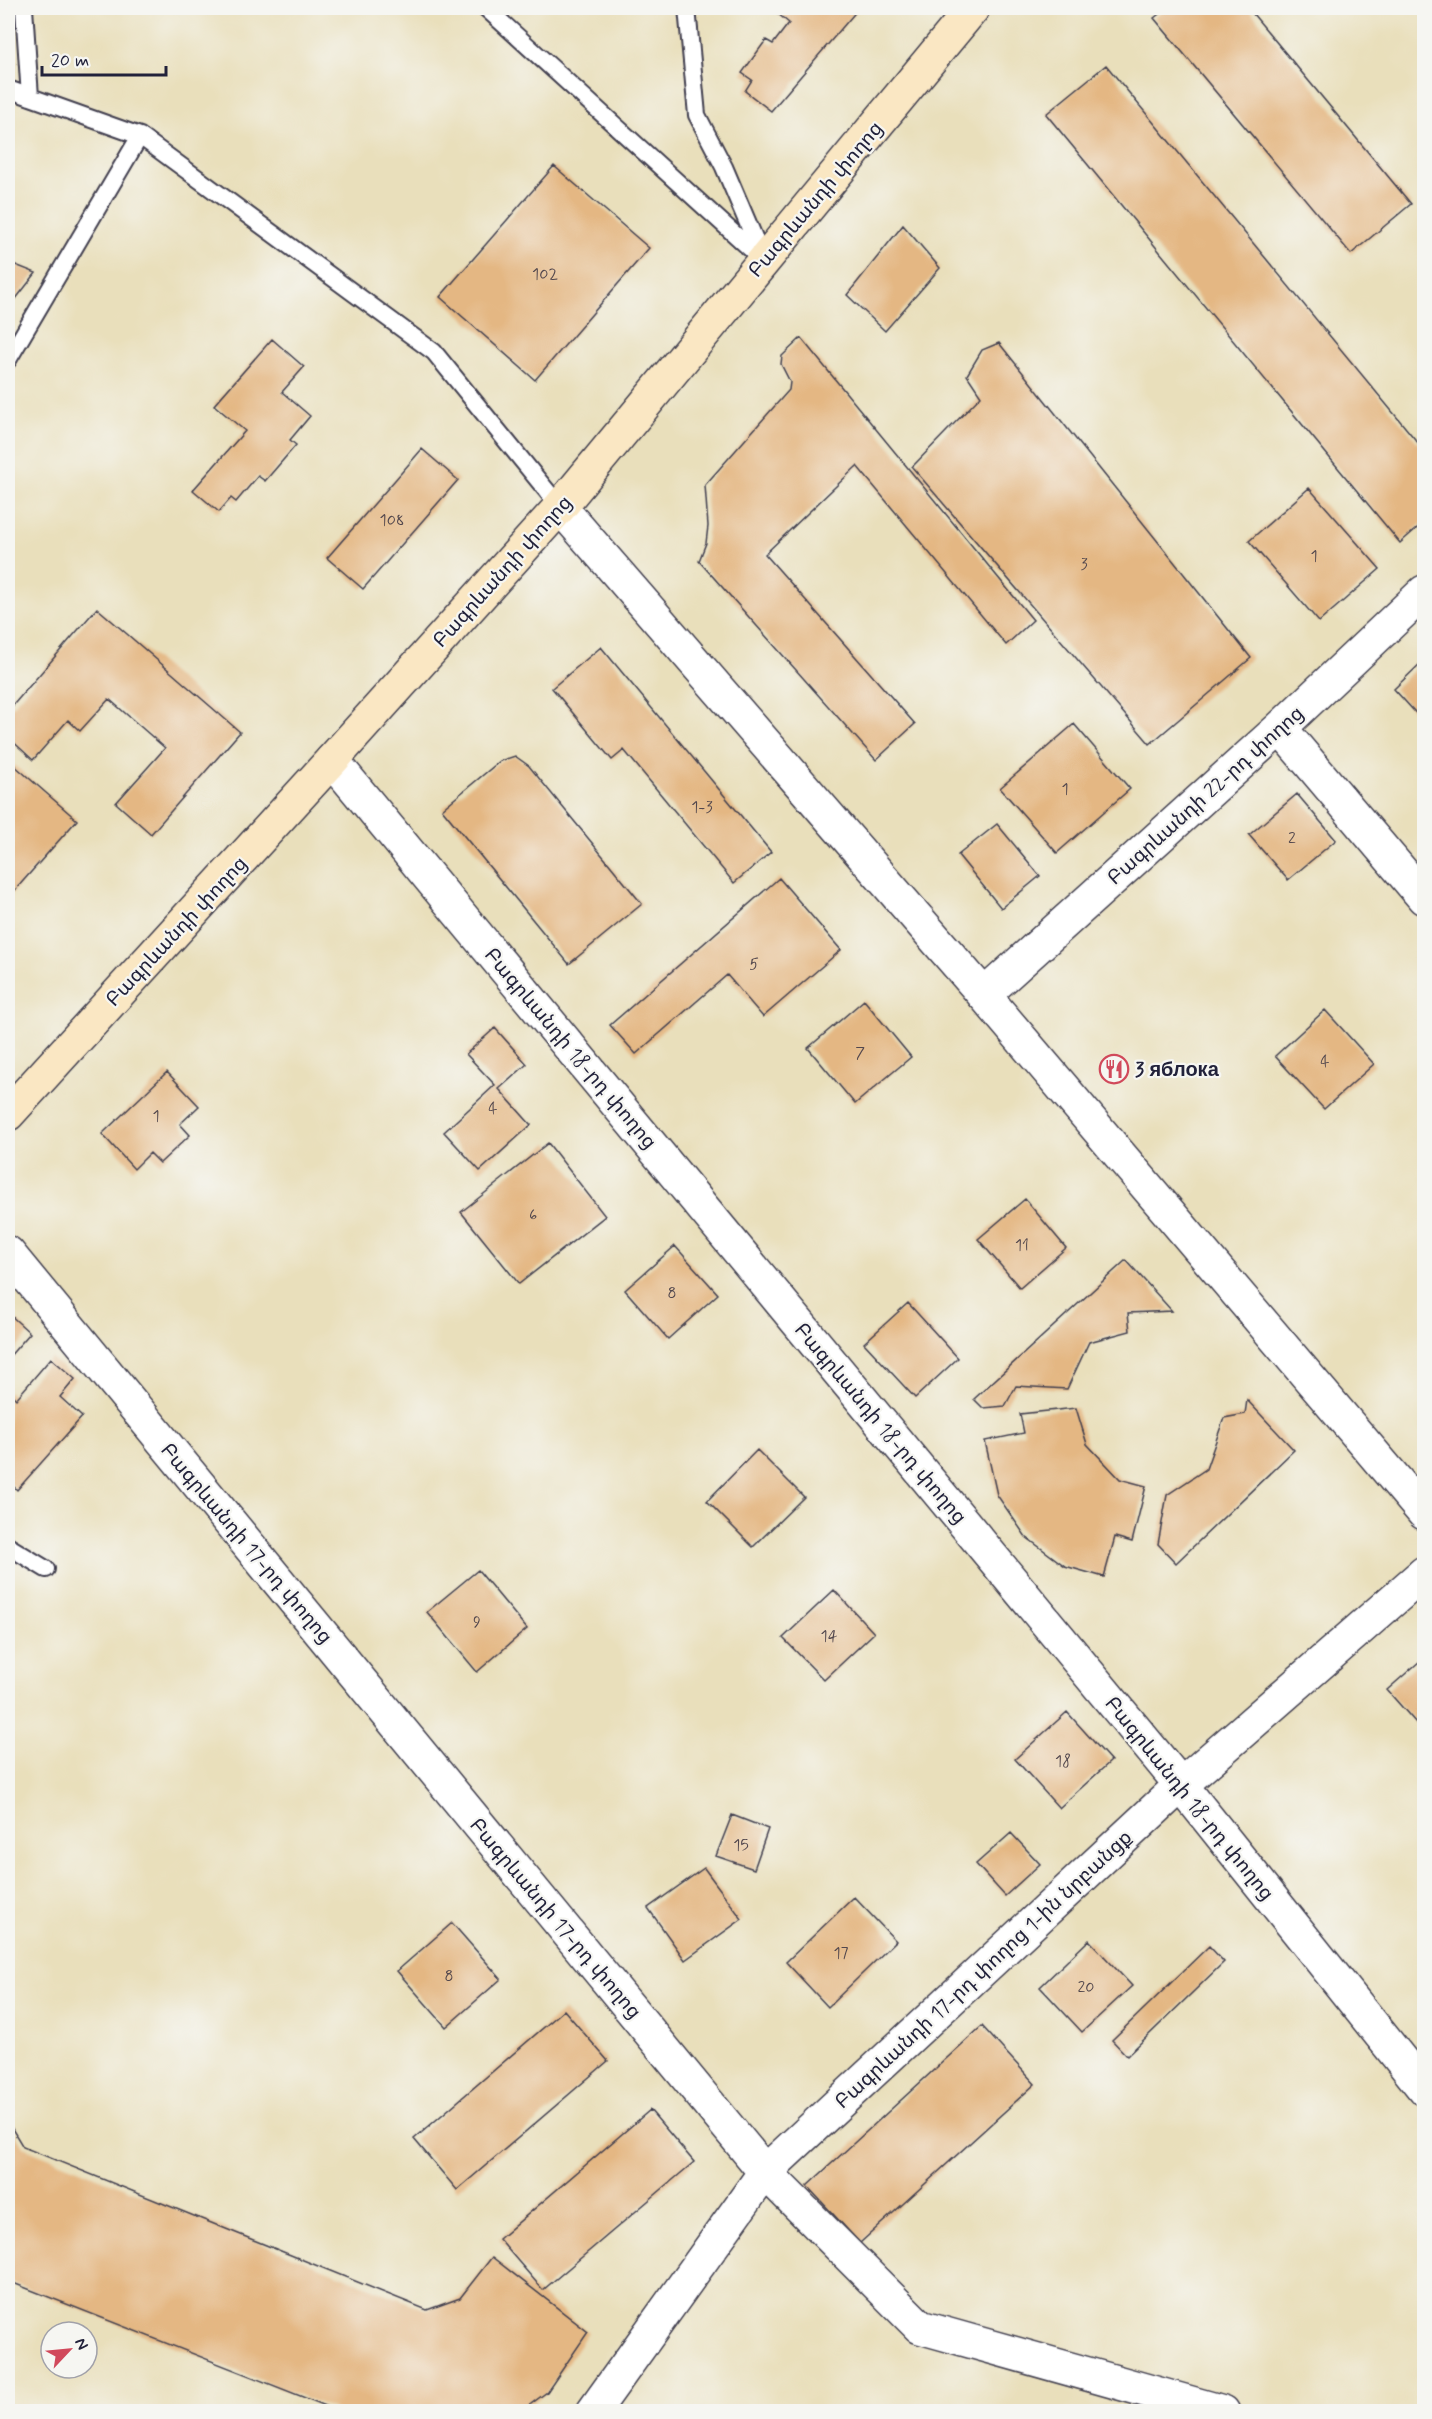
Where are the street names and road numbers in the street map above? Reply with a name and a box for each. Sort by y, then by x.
street label: Բագրևանդի փողոց [743,116,890,284]
street label: Բագրևանդի փողոց [427,490,579,654]
street label: Բագրևանդի 22-րդ փողոց [1102,701,1308,889]
street label: Բագրևանդի փողոց [100,851,254,1013]
street label: Բագրևանդի 18-րդ փողոց [477,943,662,1155]
street label: Բագրևանդի 18-րդ փողոց [787,1318,972,1530]
street label: Բագրևանդի 17-րդ փողոց [154,1438,338,1650]
street label: Բագրևանդի 18-րդ փողոց [1098,1691,1280,1907]
street label: Բագրևանդի 17-րդ փողոց [463,1813,647,2025]
street label: Բագրևանդի 17-րդ փողոց 1-ին նրբանցք [830,1825,1138,2115]

